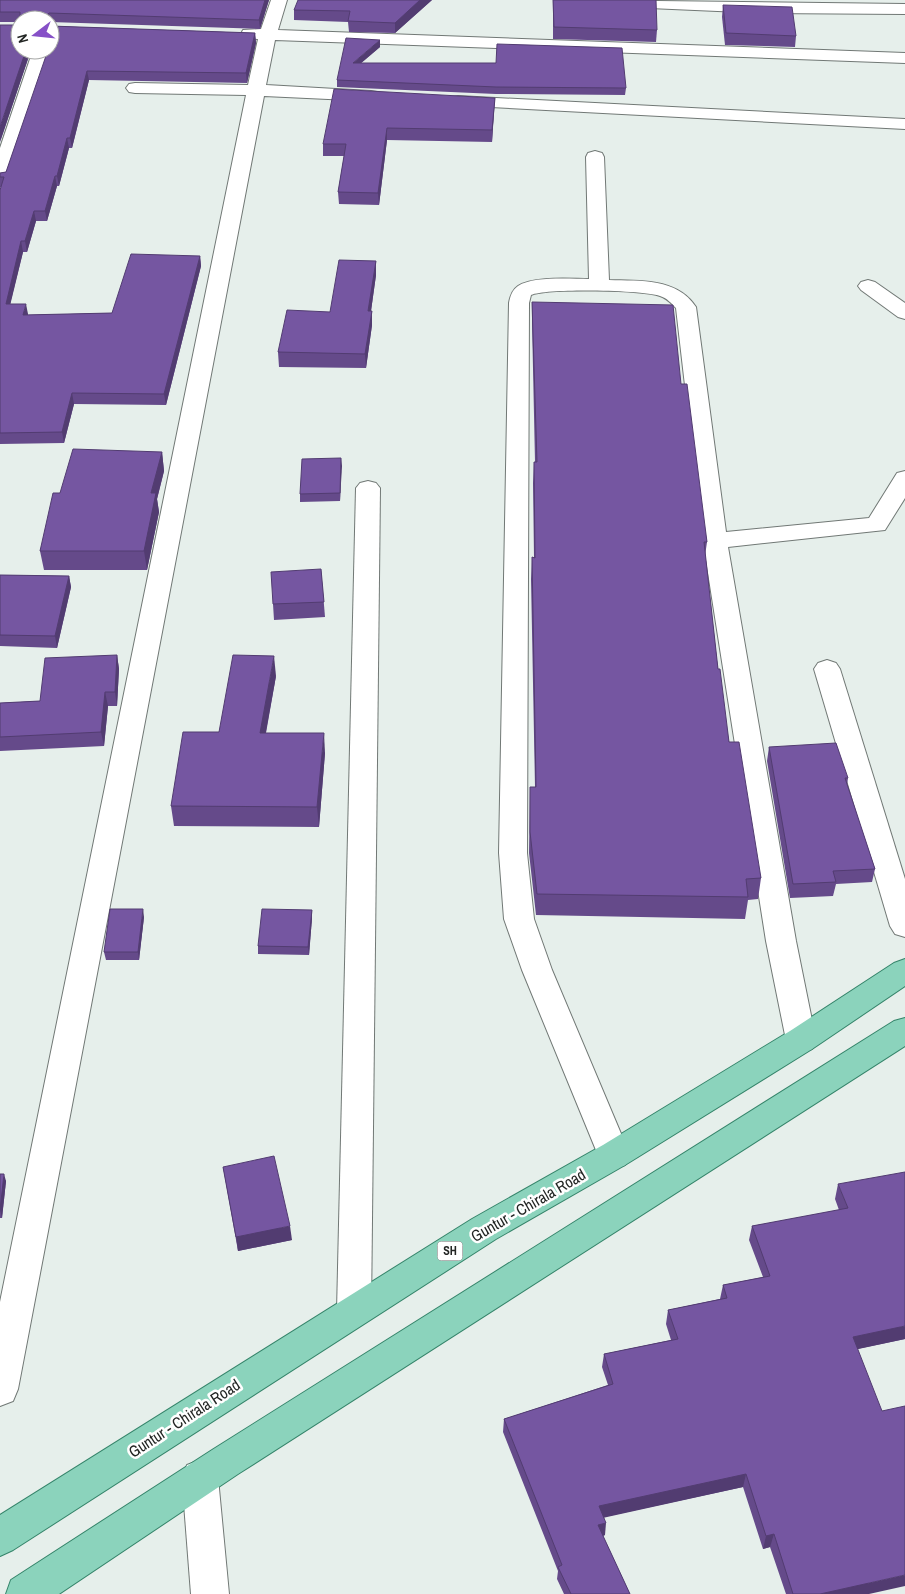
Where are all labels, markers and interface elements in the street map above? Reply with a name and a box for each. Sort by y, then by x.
north arrow [10,10,60,60]
text: N [13,32,32,45]
street label: Guntur - Chirala Road [467,1163,589,1247]
road number: SH [438,1242,462,1260]
street label: Guntur - Chirala Road [124,1374,244,1462]

